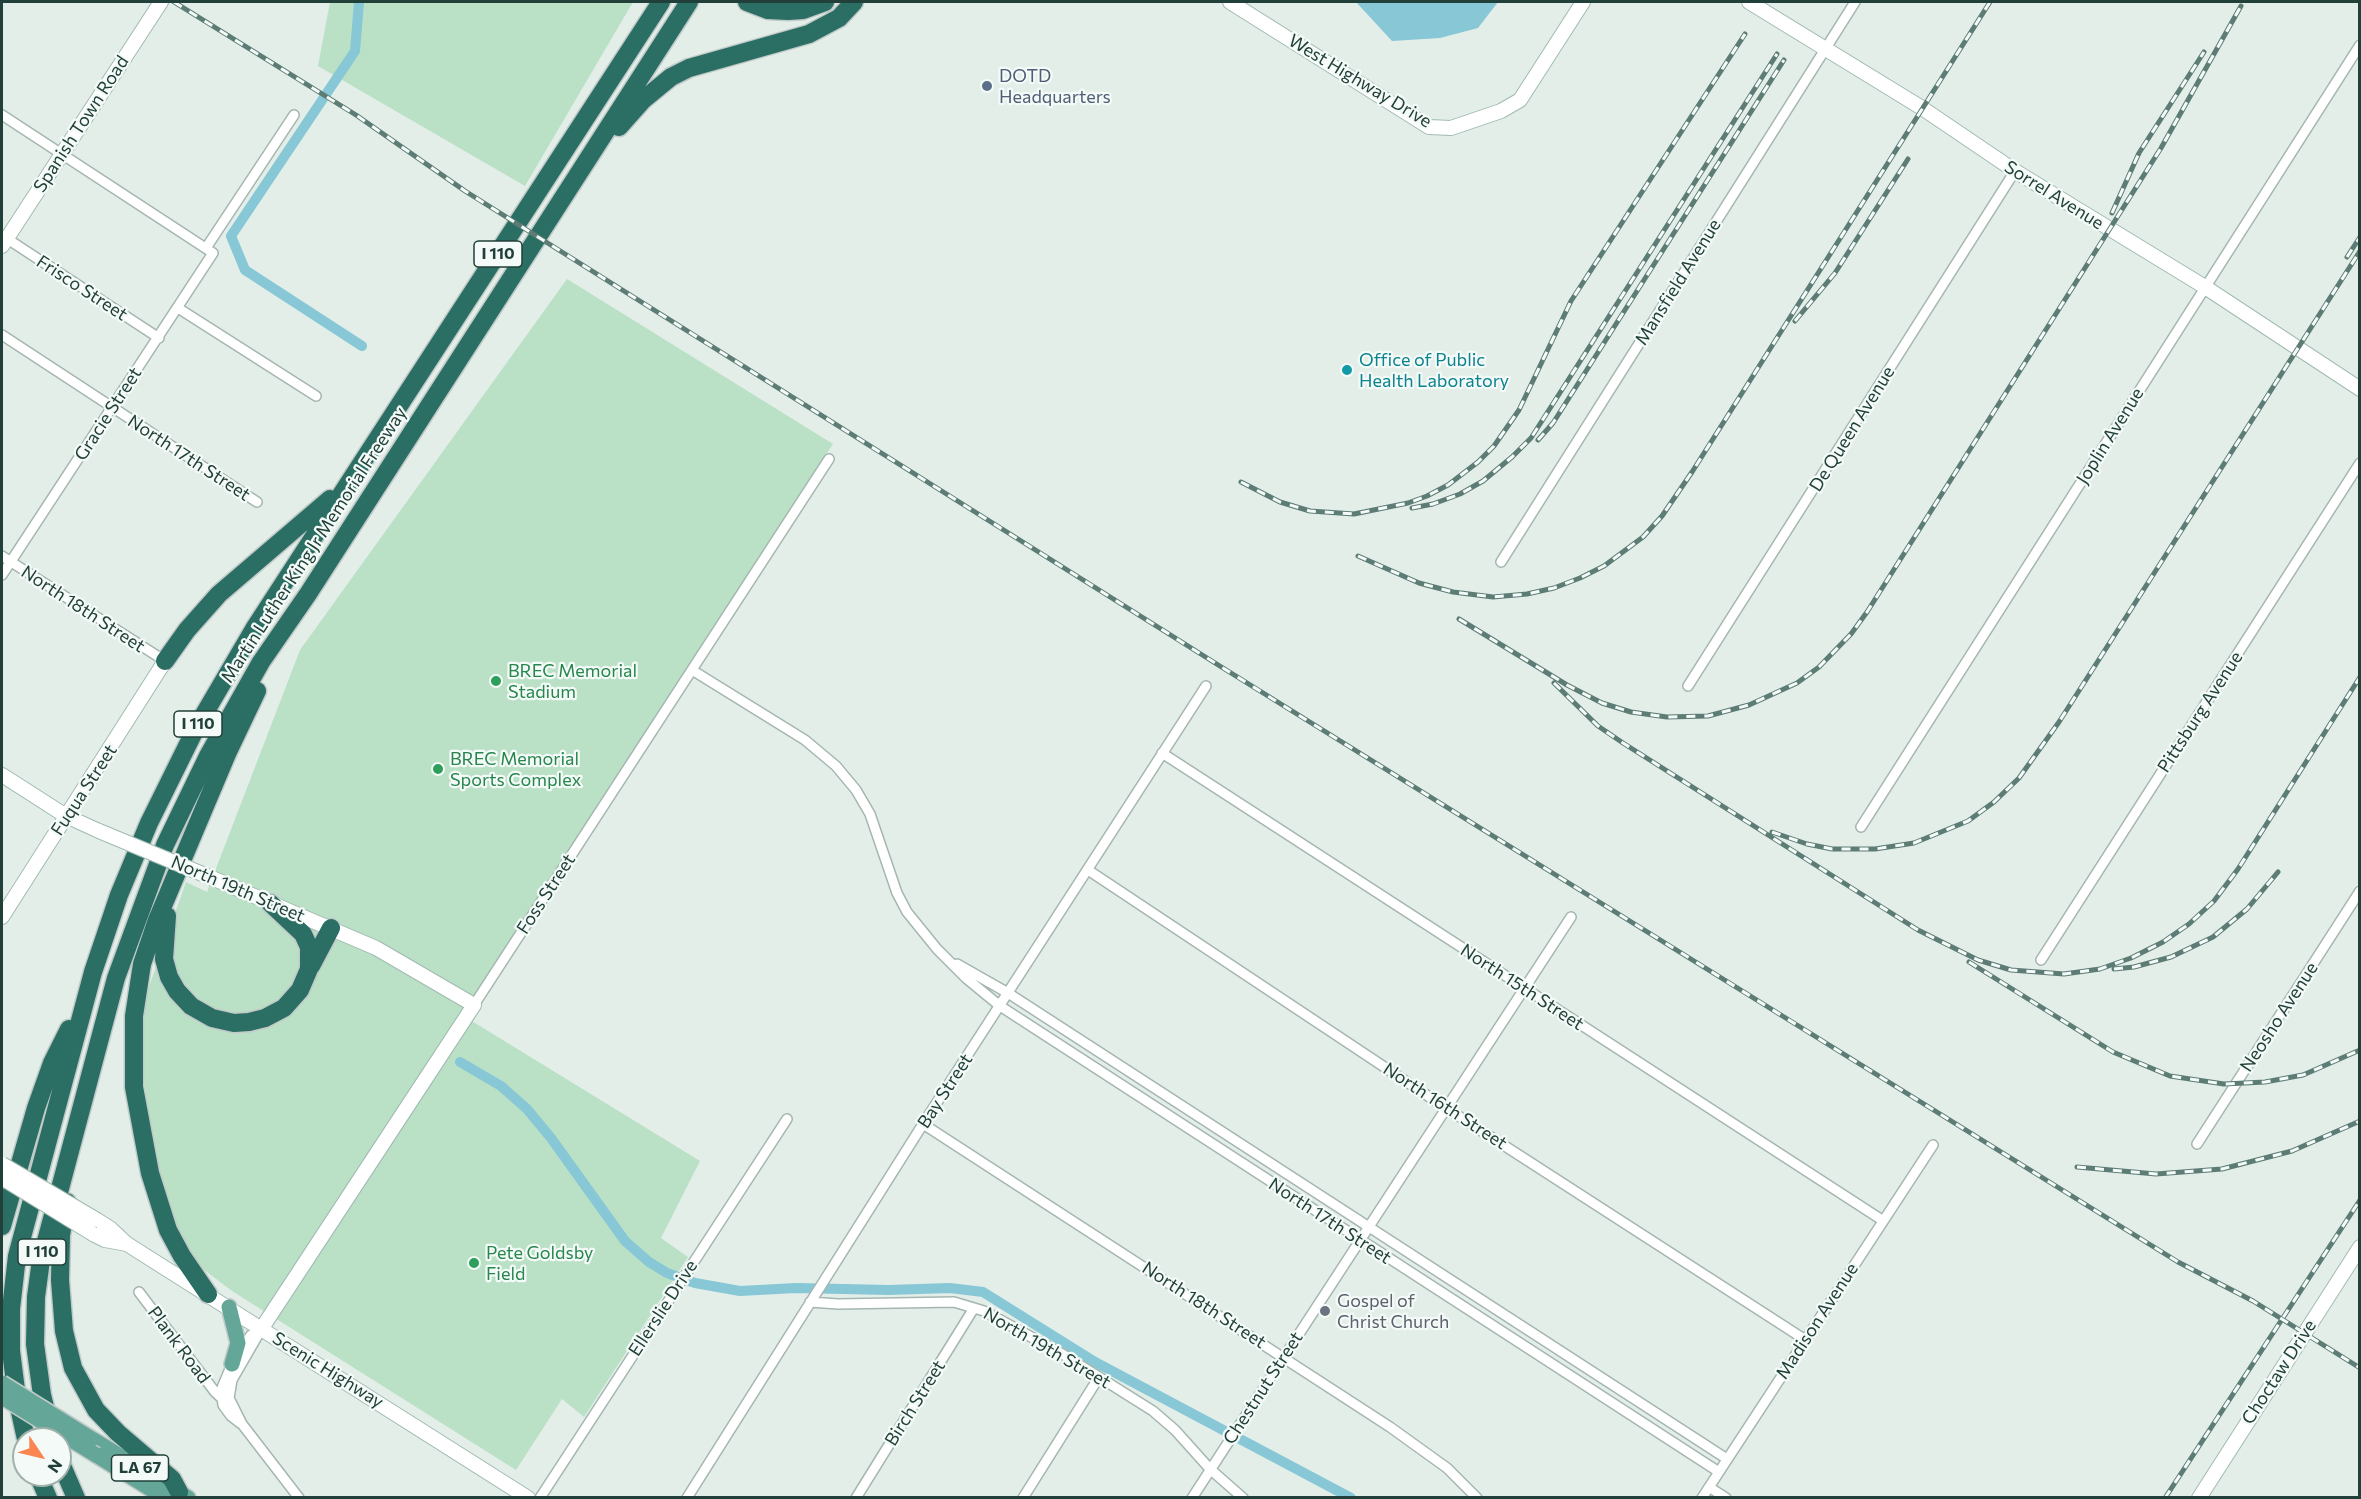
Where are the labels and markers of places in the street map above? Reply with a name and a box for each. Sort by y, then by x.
place label: DOTD Headquarters [999,65,1111,107]
marker: DOTD Headquarters [980,79,994,93]
place label: Office of Public Health Laboratory [1359,349,1509,392]
marker: Office of Public Health Laboratory [1340,363,1354,377]
place label: BREC Memorial Stadium [508,660,637,702]
marker: BREC Memorial Stadium [489,674,503,688]
place label: BREC Memorial Sports Complex [450,748,581,790]
marker: BREC Memorial Sports Complex [431,762,445,776]
place label: Pete Goldsby Field [486,1242,593,1284]
marker: Pete Goldsby Field [467,1256,481,1270]
place label: Gospel of Christ Church [1337,1290,1449,1332]
marker: Gospel of Christ Church [1318,1304,1332,1318]

